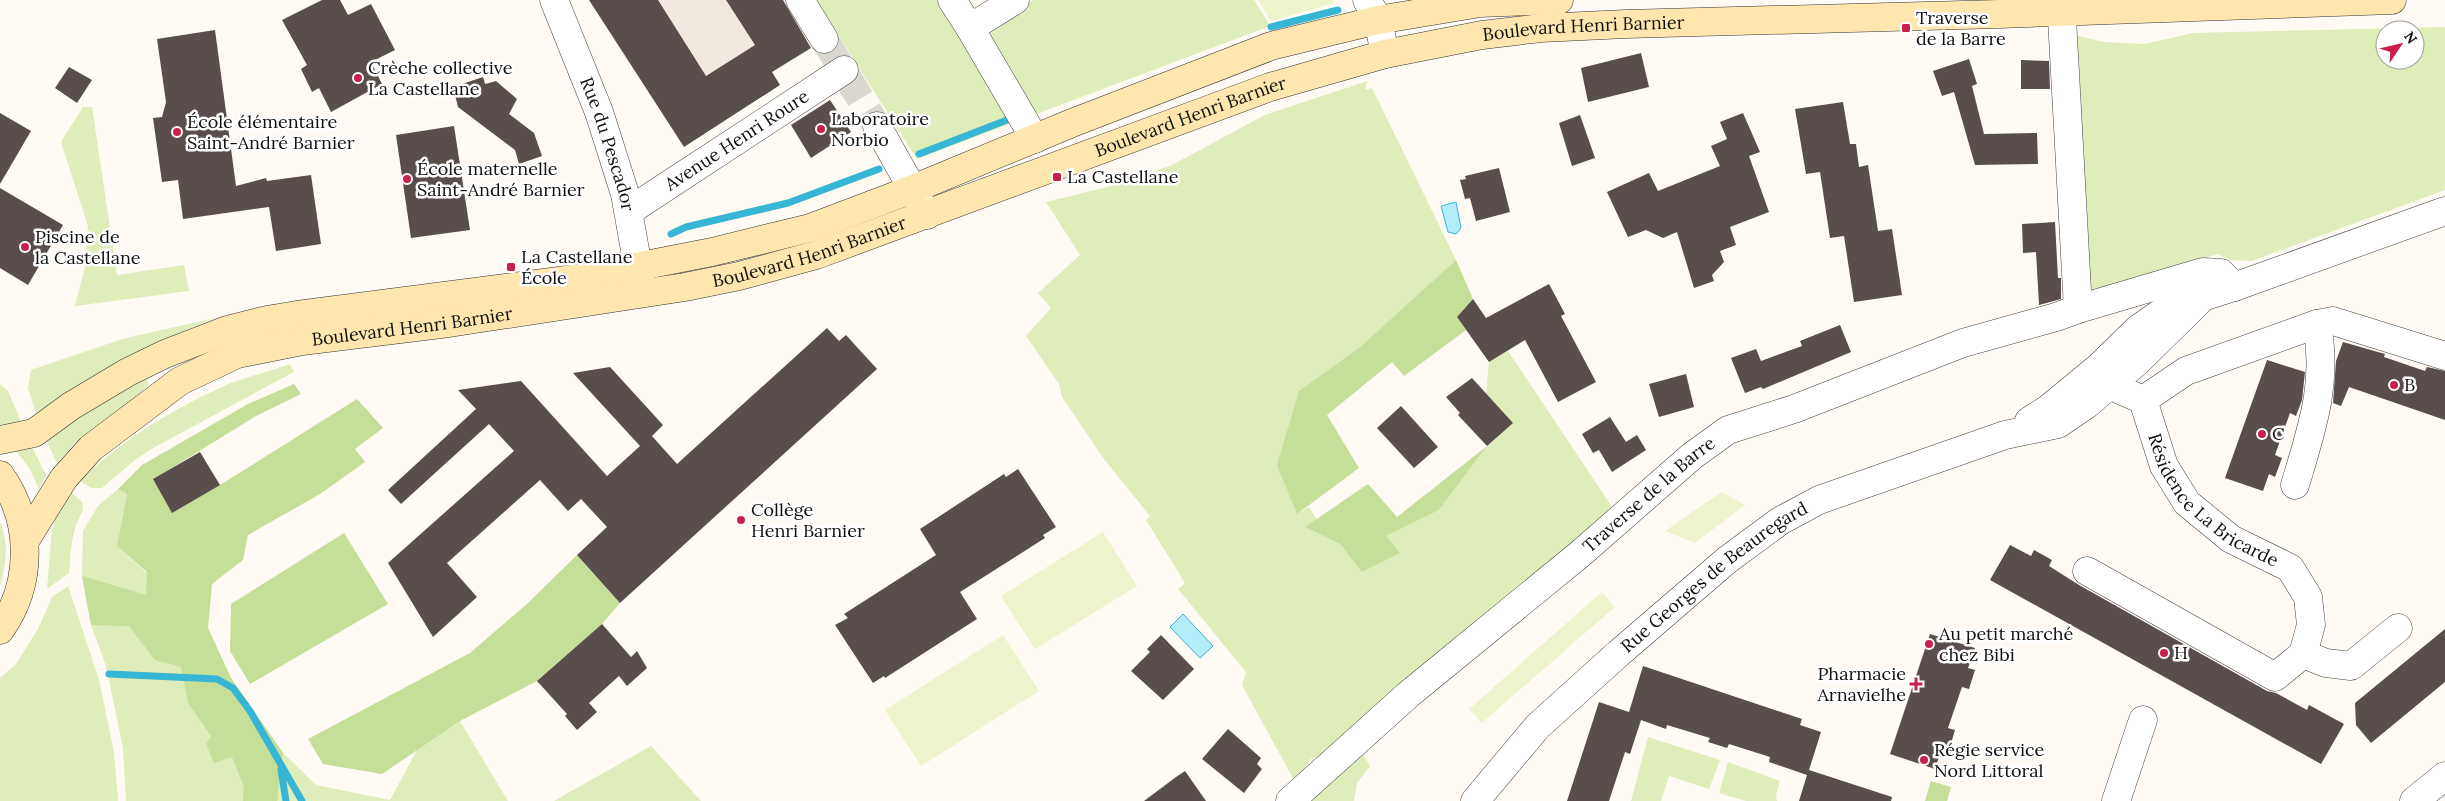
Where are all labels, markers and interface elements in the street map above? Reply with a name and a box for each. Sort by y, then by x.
place label: Traverse de la Barre [1916,6,2006,50]
street label: Boulevard Henri Barnier [1481,10,1685,46]
north arrow [2375,20,2425,70]
marker: Traverse de la Barre [1900,22,1912,34]
text: N [2400,28,2421,47]
place label: Crèche collective La Castellane [368,56,513,100]
street label: Boulevard Henri Barnier [1091,71,1289,162]
marker: Crèche collective La Castellane [352,72,364,84]
street label: Rue du Pescador [575,74,640,213]
street label: Avenue Henri Roure [659,84,813,196]
place label: Laboratoire Norbio [831,107,929,151]
place label: École élémentaire Saint-André Barnier [187,110,355,154]
marker: Laboratoire Norbio [815,123,827,135]
marker: École élémentaire Saint-André Barnier [171,126,183,138]
place label: École maternelle Saint-André Barnier [417,157,585,201]
place label: La Castellane [1067,165,1179,188]
marker: La Castellane [1051,171,1063,183]
marker: École maternelle Saint-André Barnier [401,173,413,185]
street label: Boulevard Henri Barnier [710,211,909,292]
place label: Piscine de la Castellane [35,225,141,269]
marker: Piscine de la Castellane [19,241,31,253]
place label: La Castellane École [521,245,633,289]
marker: La Castellane École [505,261,517,273]
street label: Boulevard Henri Barnier [310,301,514,351]
place label: B [2404,373,2415,396]
marker: B [2388,379,2400,391]
place label: C [2272,422,2285,445]
marker: C [2256,428,2268,440]
street label: Résidence La Bricarde [2143,430,2283,572]
street label: Traverse de la Barre [1578,431,1720,557]
street label: Rue Georges de Beauregard [1616,496,1812,657]
place label: Collège Henri Barnier [751,498,865,542]
marker: Collège Henri Barnier [735,514,747,526]
place label: Au petit marché chez Bibi [1938,622,2074,666]
marker: Au petit marché chez Bibi [1923,638,1935,650]
place label: H [2174,641,2188,664]
marker: H [2158,647,2170,659]
place label: Pharmacie Arnavielhe [1817,662,1906,706]
marker: Pharmacie Arnavielhe [1910,678,1922,690]
place label: Régie service Nord Littoral [1934,738,2045,782]
marker: Régie service Nord Littoral [1918,754,1930,766]

